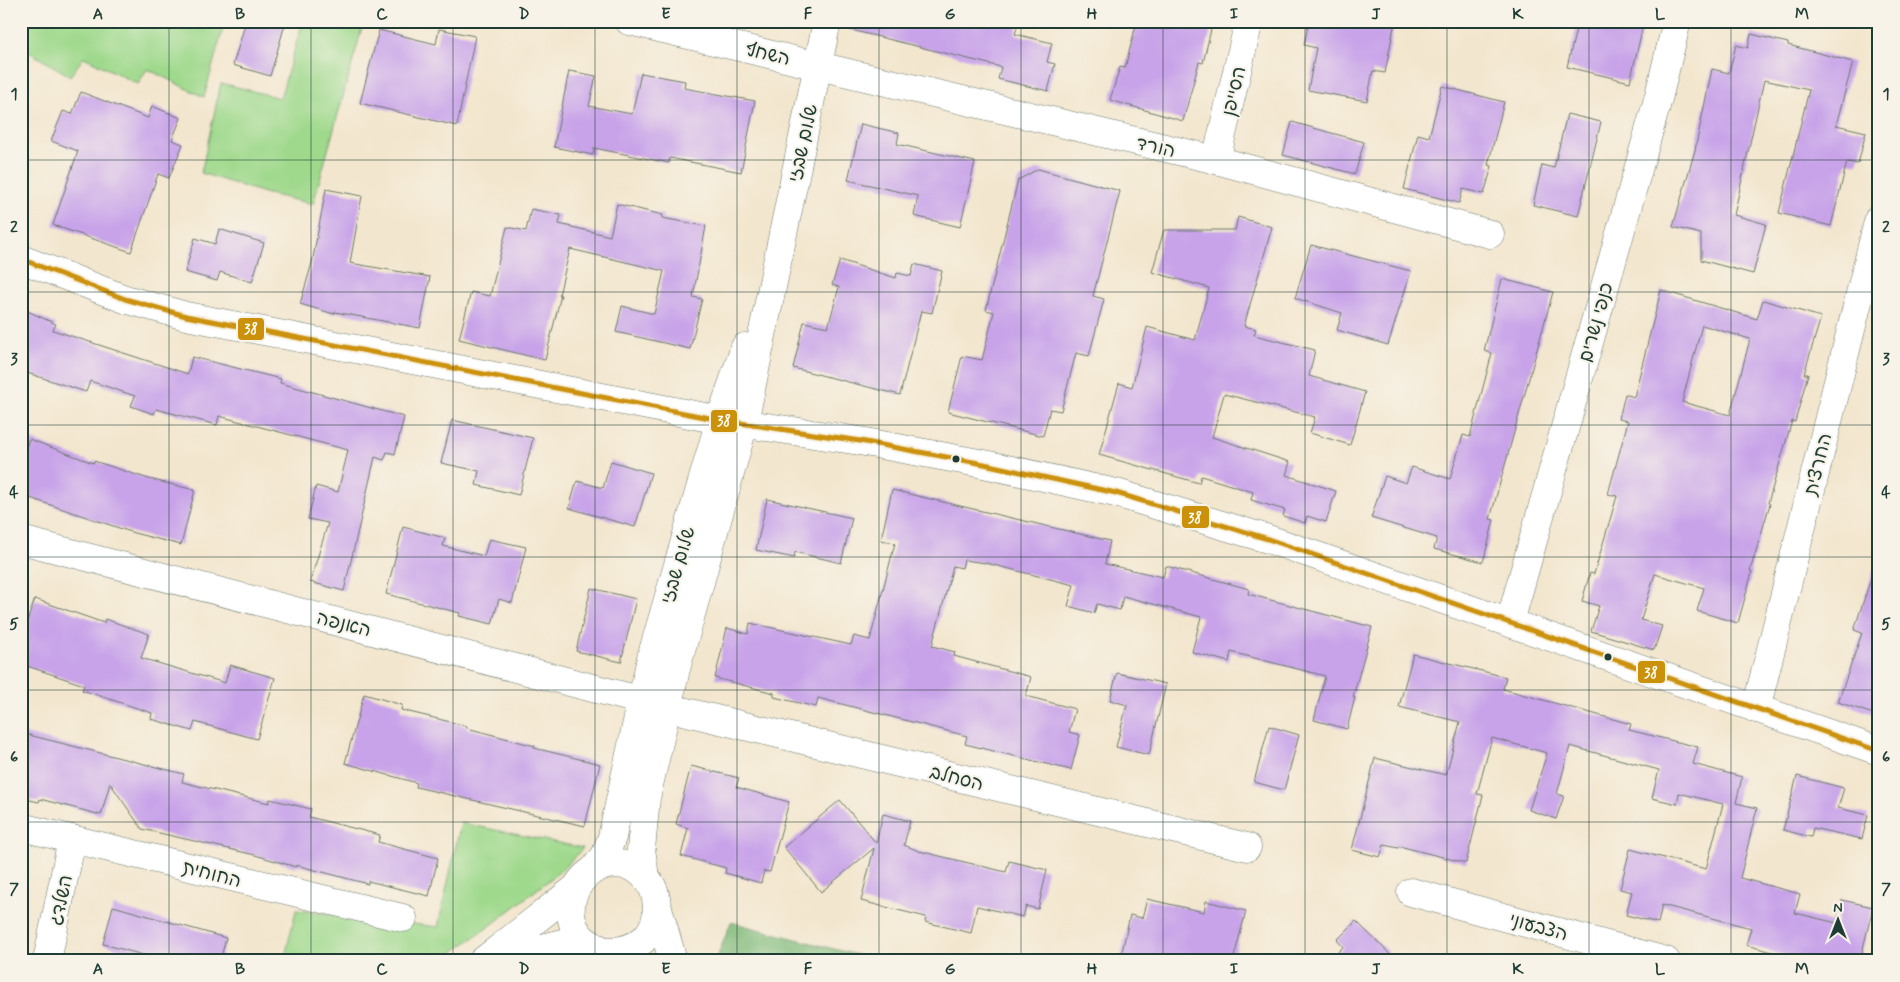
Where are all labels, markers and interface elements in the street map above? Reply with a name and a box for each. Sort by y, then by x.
text: A [93,4,103,25]
text: B [235,4,245,25]
text: C [376,4,388,25]
text: D [518,4,530,25]
text: E [661,4,671,25]
text: F [804,4,813,25]
text: G [945,4,956,25]
text: H [1087,4,1098,25]
text: I [1230,4,1239,25]
text: J [1371,4,1381,25]
text: K [1512,4,1524,25]
text: L [1655,4,1666,25]
text: M [1795,4,1809,25]
street label: השחף [743,37,793,72]
street label: הסייפן [1217,64,1252,119]
text: 1 [10,84,18,105]
text: 1 [1882,84,1890,105]
street label: שלום שבזי [783,102,824,185]
street label: הורד [1134,131,1178,164]
text: 2 [10,217,18,238]
text: 2 [1882,217,1890,238]
street label: כנפי נשרים [1573,280,1620,365]
line badge: 38 [237,317,265,341]
text: 38 [244,320,258,338]
text: 3 [10,349,18,370]
text: 3 [1882,349,1890,370]
line badge: 38 [710,409,738,433]
text: 38 [717,412,731,430]
street label: החרצית [1798,430,1838,499]
unlabelled marker [951,454,961,464]
text: 4 [9,482,19,503]
text: 4 [1881,482,1891,503]
line badge: 38 [1181,505,1210,529]
text: 38 [1188,509,1202,527]
street label: שלום שבזי [655,523,701,607]
street label: האנפה [314,606,373,643]
text: 5 [9,614,19,635]
text: 5 [1881,614,1891,635]
unlabelled marker [1603,652,1613,662]
line badge: 38 [1637,660,1666,684]
text: 38 [1644,664,1658,682]
text: 6 [10,747,18,768]
text: 6 [1882,747,1890,768]
street label: הסחלב [927,760,986,797]
street label: החוחית [180,855,244,894]
street label: השלדג [44,873,79,928]
text: 7 [9,879,19,900]
text: 7 [1881,879,1891,900]
north arrow [1812,894,1862,944]
text: N [1833,899,1843,917]
street label: הצבעוני [1506,908,1571,947]
text: A [93,959,103,980]
text: B [235,959,245,980]
text: C [376,959,388,980]
text: D [518,959,530,980]
text: E [661,959,671,980]
text: F [804,959,813,980]
text: G [945,959,956,980]
text: H [1087,959,1098,980]
text: I [1230,959,1239,980]
text: J [1371,959,1381,980]
text: K [1512,959,1524,980]
text: L [1655,959,1666,980]
text: M [1795,959,1809,980]

